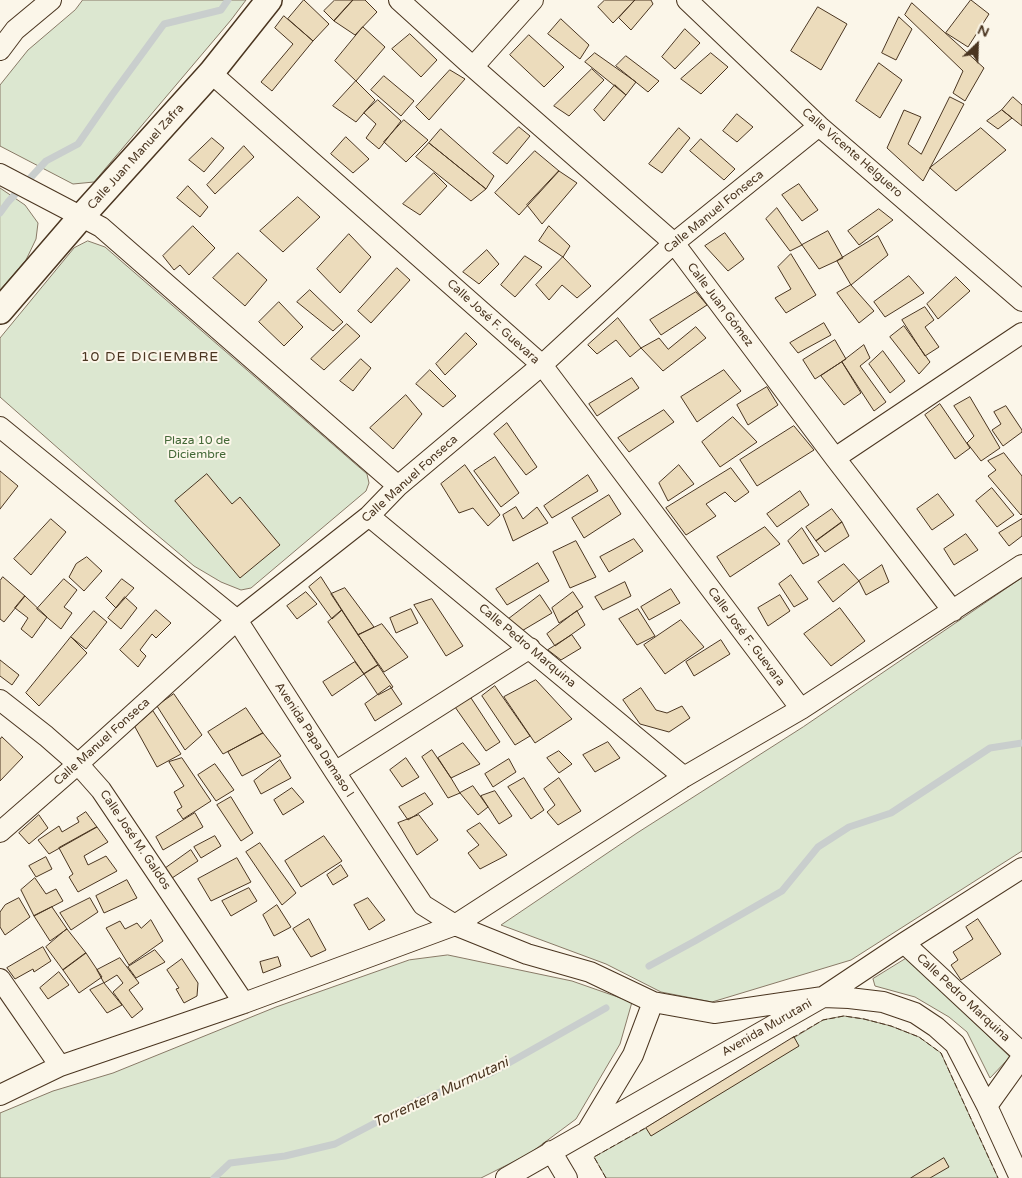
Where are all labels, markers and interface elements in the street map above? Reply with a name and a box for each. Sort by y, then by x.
north arrow [952,20,1002,70]
text: N [975,21,992,41]
street label: Calle Juan Manuel Zafra [85,101,187,213]
street label: Calle Vicente Helguero [799,105,905,201]
street label: Calle Manuel Fonseca [661,167,767,257]
street label: Calle Juan Gómez [684,260,756,350]
street label: Calle José F. Guevara [444,277,542,367]
district label: 10 DE DICIEMBRE [79,349,221,365]
street label: Calle Manuel Fonseca [359,432,461,526]
park label: Plaza 10 de Diciembre [164,434,230,462]
street label: Calle José F. Guevara [704,585,788,689]
street label: Calle Pedro Marquina [475,601,579,691]
street label: Avenida Papa Damaso I [271,680,357,800]
street label: Calle Manuel Fonseca [51,695,153,789]
street label: Calle José M. Galdos [96,788,174,892]
street label: Calle Pedro Marquina [913,951,1013,1045]
street label: Avenida Murutani [719,996,815,1060]
water label: Torrentera Murmutani [371,1054,511,1132]

